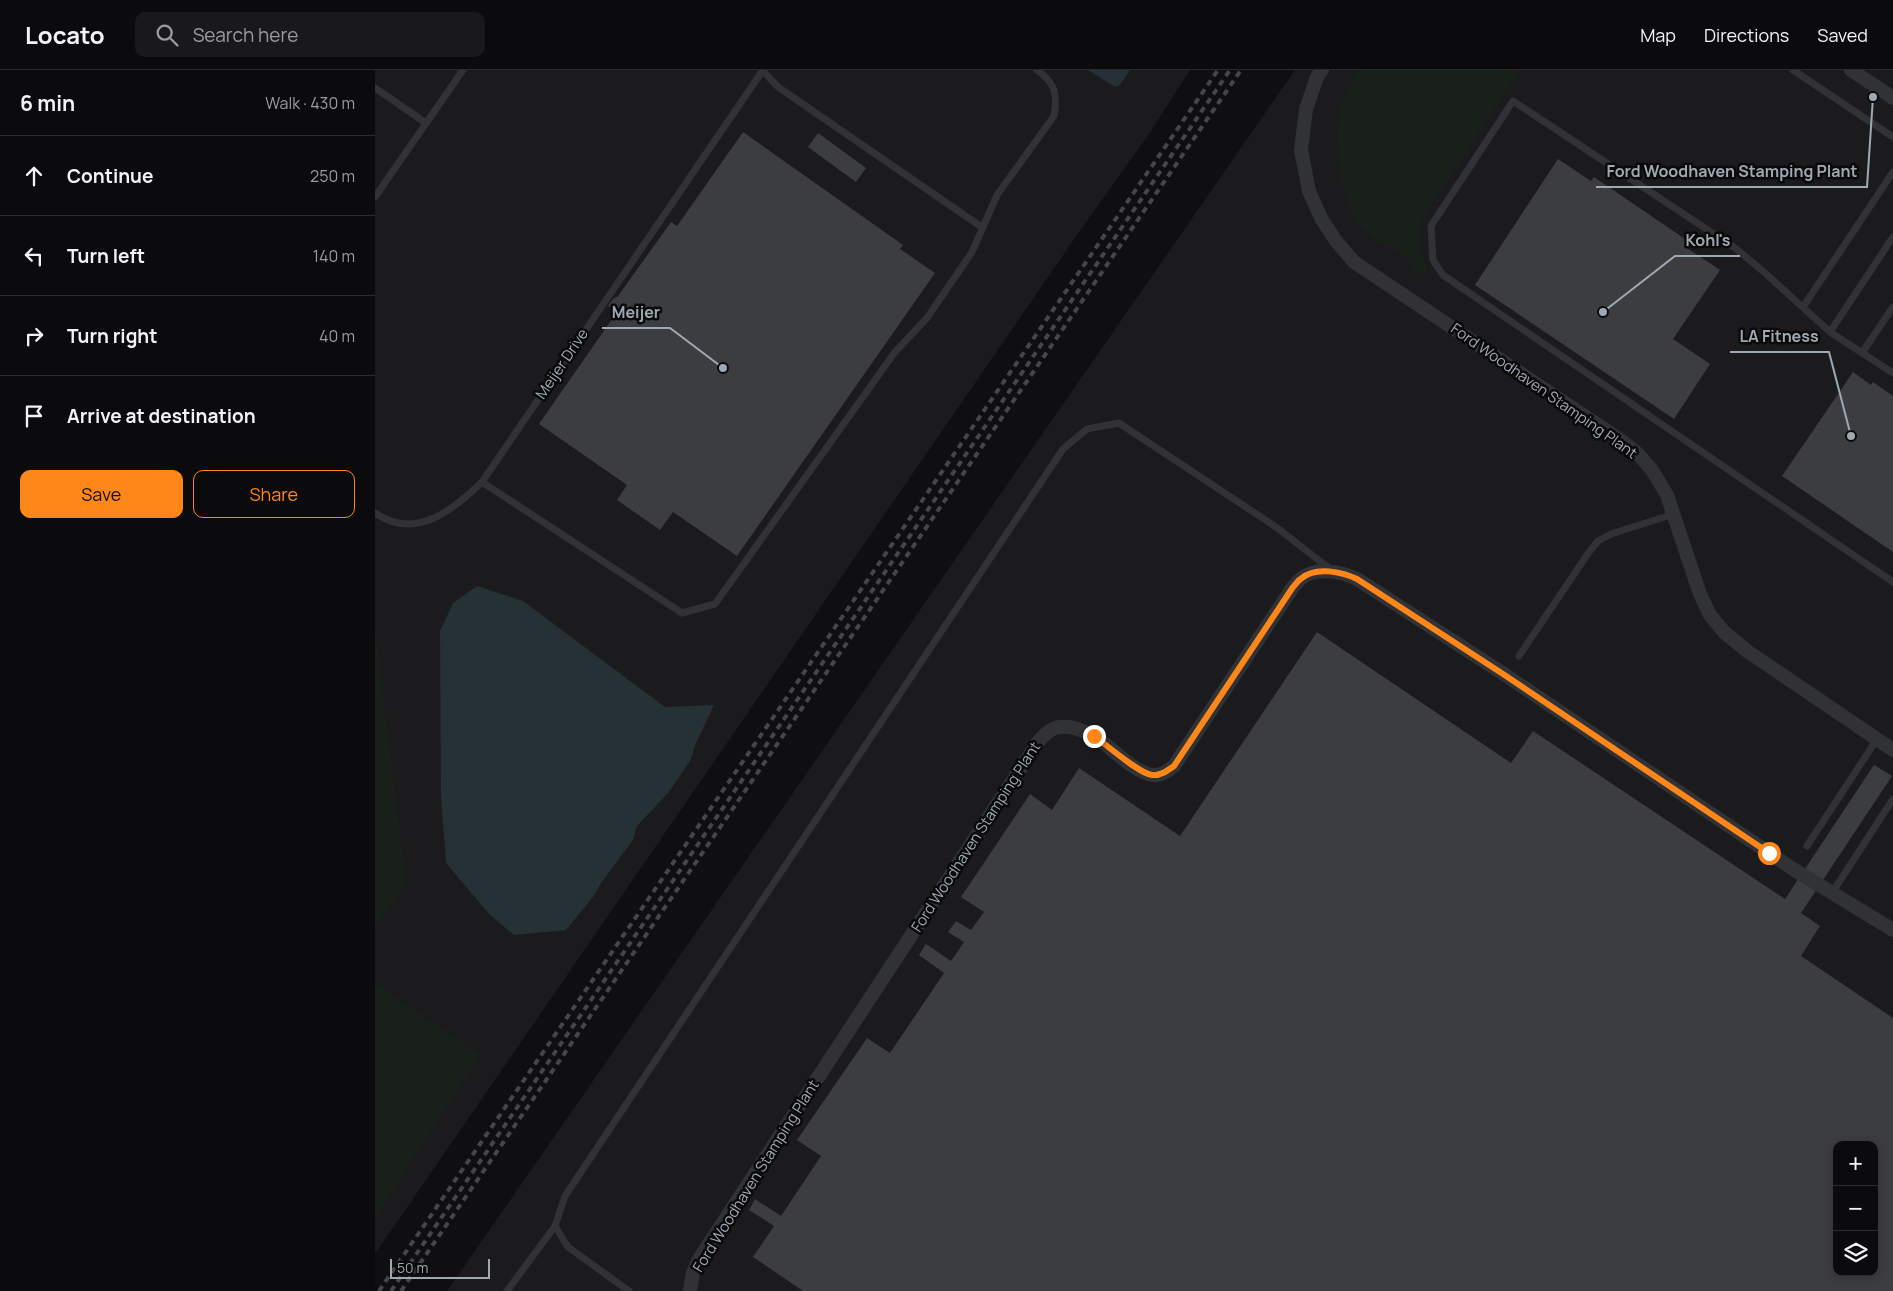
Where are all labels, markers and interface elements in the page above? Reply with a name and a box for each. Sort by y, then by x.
search box [135,12,485,57]
text: Locato [25,18,105,51]
icon: search [153,21,181,49]
text: Search here [193,22,298,48]
text: Map [1640,23,1676,47]
text: Directions [1704,23,1789,47]
text: Saved [1817,23,1868,47]
text: 6 min [20,89,75,117]
text: Walk · 430 m [265,92,355,114]
callout: Ford Woodhaven Stamping Plant [1596,156,1867,187]
text: Ford Woodhaven Stamping Plant [1607,160,1858,182]
icon: ahead [20,162,48,190]
text: Continue [67,163,153,189]
text: 250 m [310,165,355,187]
callout: Kohl's [1675,225,1740,256]
text: Kohl's [1686,229,1731,251]
icon: left [20,242,48,270]
text: Turn left [67,243,145,269]
text: 140 m [313,245,355,267]
callout: Meijer [602,297,670,328]
text: Meijer [612,301,660,323]
street label: Ford Woodhaven Stamping Plant [1447,318,1642,463]
callout: LA Fitness [1730,321,1829,352]
icon: right [20,322,48,350]
text: Turn right [67,323,157,349]
street label: Meijer Drive [530,324,593,403]
text: 40 m [319,325,355,347]
text: LA Fitness [1739,325,1819,347]
icon: arrive [20,402,48,430]
text: Arrive at destination [67,403,256,429]
button: Save [20,470,183,518]
button: Share [193,470,355,518]
route end [1083,725,1106,748]
street label: Ford Woodhaven Stamping Plant [906,737,1045,936]
route start [1758,842,1781,865]
street label: Ford Woodhaven Stamping Plant [688,1076,824,1276]
map controls [1833,1141,1878,1276]
button: + [1833,1141,1878,1186]
button: − [1833,1186,1878,1231]
button: layers [1833,1231,1878,1276]
scale bar [390,1256,490,1279]
text: 50 m [397,1258,428,1277]

